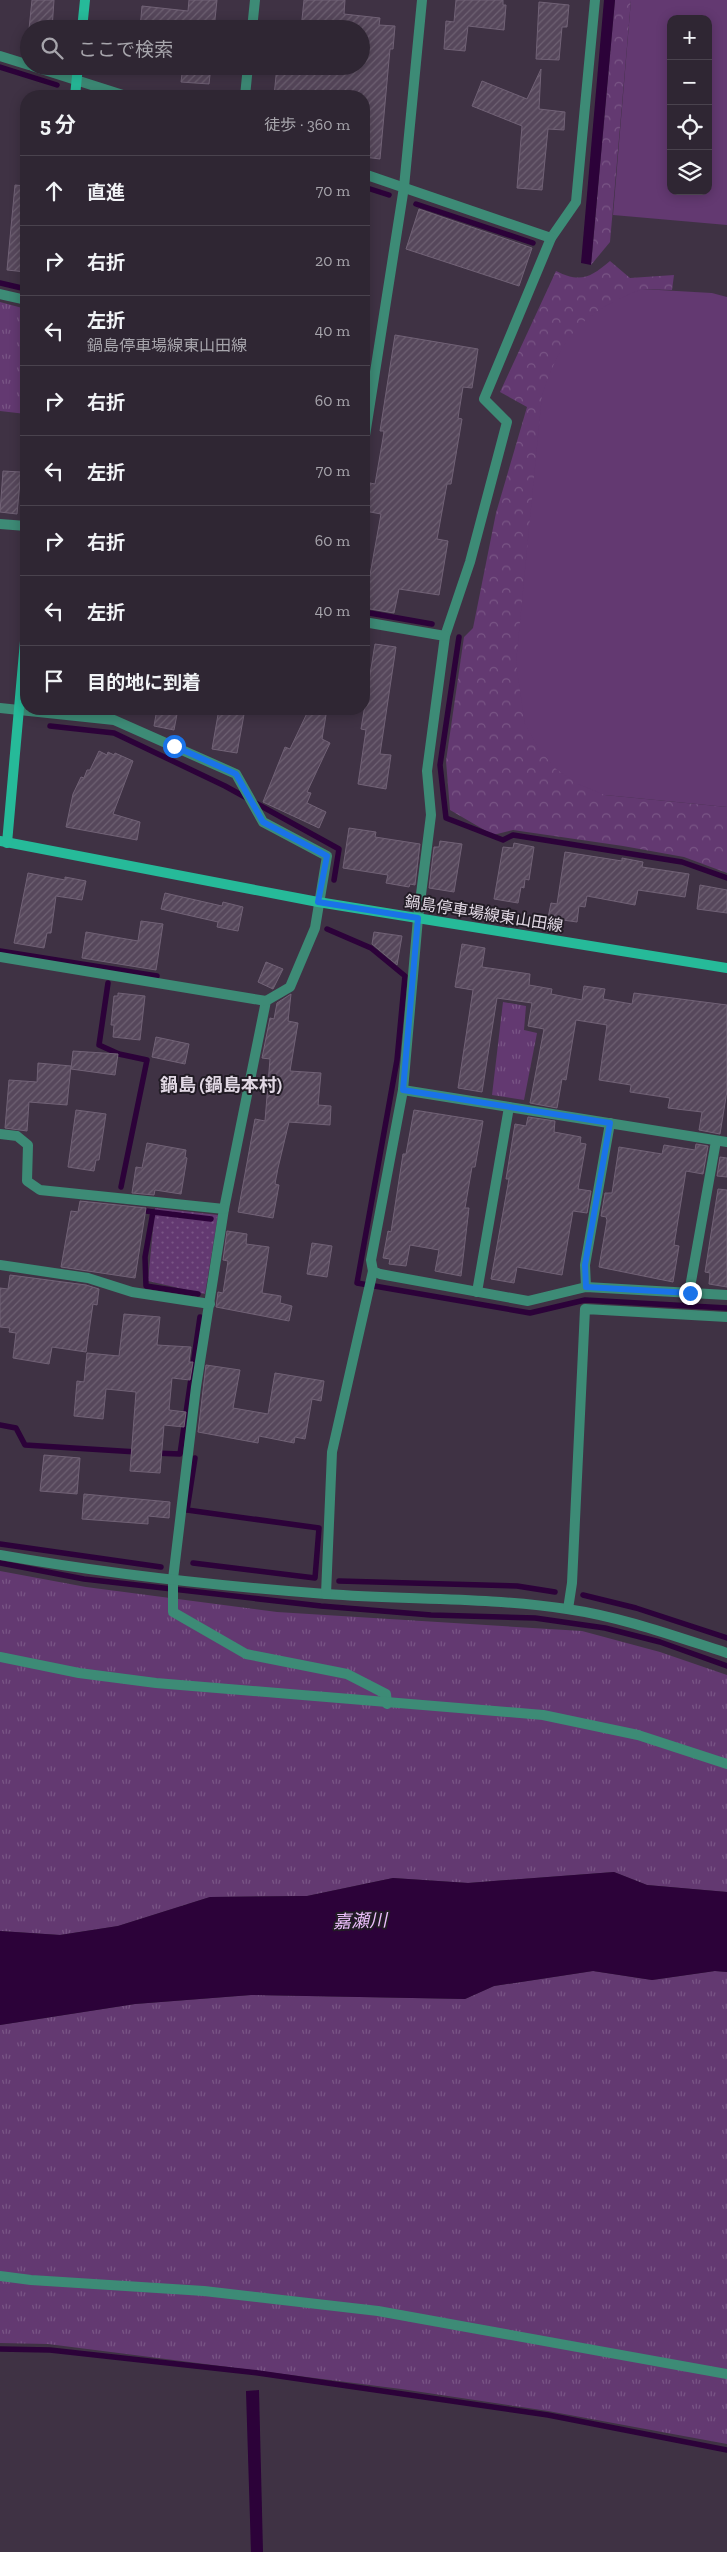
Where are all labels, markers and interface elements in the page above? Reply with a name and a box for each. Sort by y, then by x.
map controls [667,15,712,195]
button: + [667,15,712,60]
search box [20,20,370,75]
icon: search [38,34,66,62]
text: ここで検索 [78,38,173,61]
button: − [667,60,712,105]
button: locate [667,105,712,150]
text: 5 分 [40,112,76,137]
text: 徒歩 · 360 m [264,115,350,134]
button: layers [667,150,712,195]
icon: ahead [40,177,68,205]
text: 直進 [87,181,125,204]
text: 70 m [316,181,350,200]
icon: right [40,247,68,275]
text: 右折 [87,251,125,274]
text: 20 m [315,251,350,270]
text: 左折 [87,309,125,332]
icon: left [40,317,68,345]
text: 40 m [315,321,350,340]
text: 鍋島停車場線東山田線 [87,336,247,355]
icon: right [40,387,68,415]
text: 右折 [87,391,125,414]
text: 60 m [315,391,350,410]
icon: left [40,457,68,485]
text: 左折 [87,461,125,484]
text: 70 m [316,461,350,480]
icon: right [40,527,68,555]
text: 右折 [87,531,125,554]
text: 60 m [315,531,350,550]
icon: left [40,597,68,625]
text: 左折 [87,601,125,624]
text: 40 m [315,601,350,620]
icon: arrive [40,667,68,695]
text: 目的地に到着 [87,671,201,694]
route start [163,735,186,758]
street label: 鍋島停車場線東山田線 [403,892,564,935]
district label: 鍋島 (鍋島本村) [160,1074,282,1096]
route end [679,1282,702,1305]
water label: 嘉瀬川 [333,1909,389,1933]

